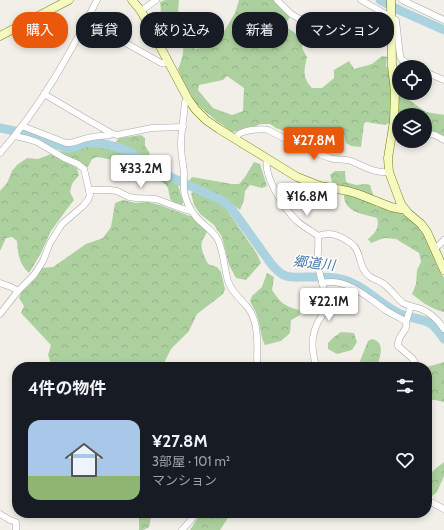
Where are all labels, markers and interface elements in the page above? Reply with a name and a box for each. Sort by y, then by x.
chip: 購入 [12,12,68,48]
chip: 賃貸 [76,12,132,48]
chip: 絞り込み [140,12,224,48]
chip: 新着 [232,12,288,48]
chip: マンション [296,12,394,48]
map controls [392,60,432,148]
button: locate [392,60,432,100]
button: layers [392,108,432,148]
pin: ¥27.8M [281,127,347,161]
text: ¥27.8M [293,132,335,148]
pin: ¥33.2M [108,155,174,189]
text: ¥33.2M [120,160,162,176]
pin: ¥16.8M [274,183,340,217]
text: ¥16.8M [286,188,328,204]
water label: 郷道川 [292,252,338,274]
pin: ¥22.1M [296,288,362,322]
text: ¥22.1M [309,293,349,309]
icon: filters [394,375,416,397]
text: 4件の物件 [28,378,107,398]
text: ¥27.8M [152,431,208,451]
icon: home [60,436,108,484]
icon: heart [394,449,416,471]
text: 3部屋 · 101 m² [152,453,230,469]
text: マンション [152,472,217,488]

